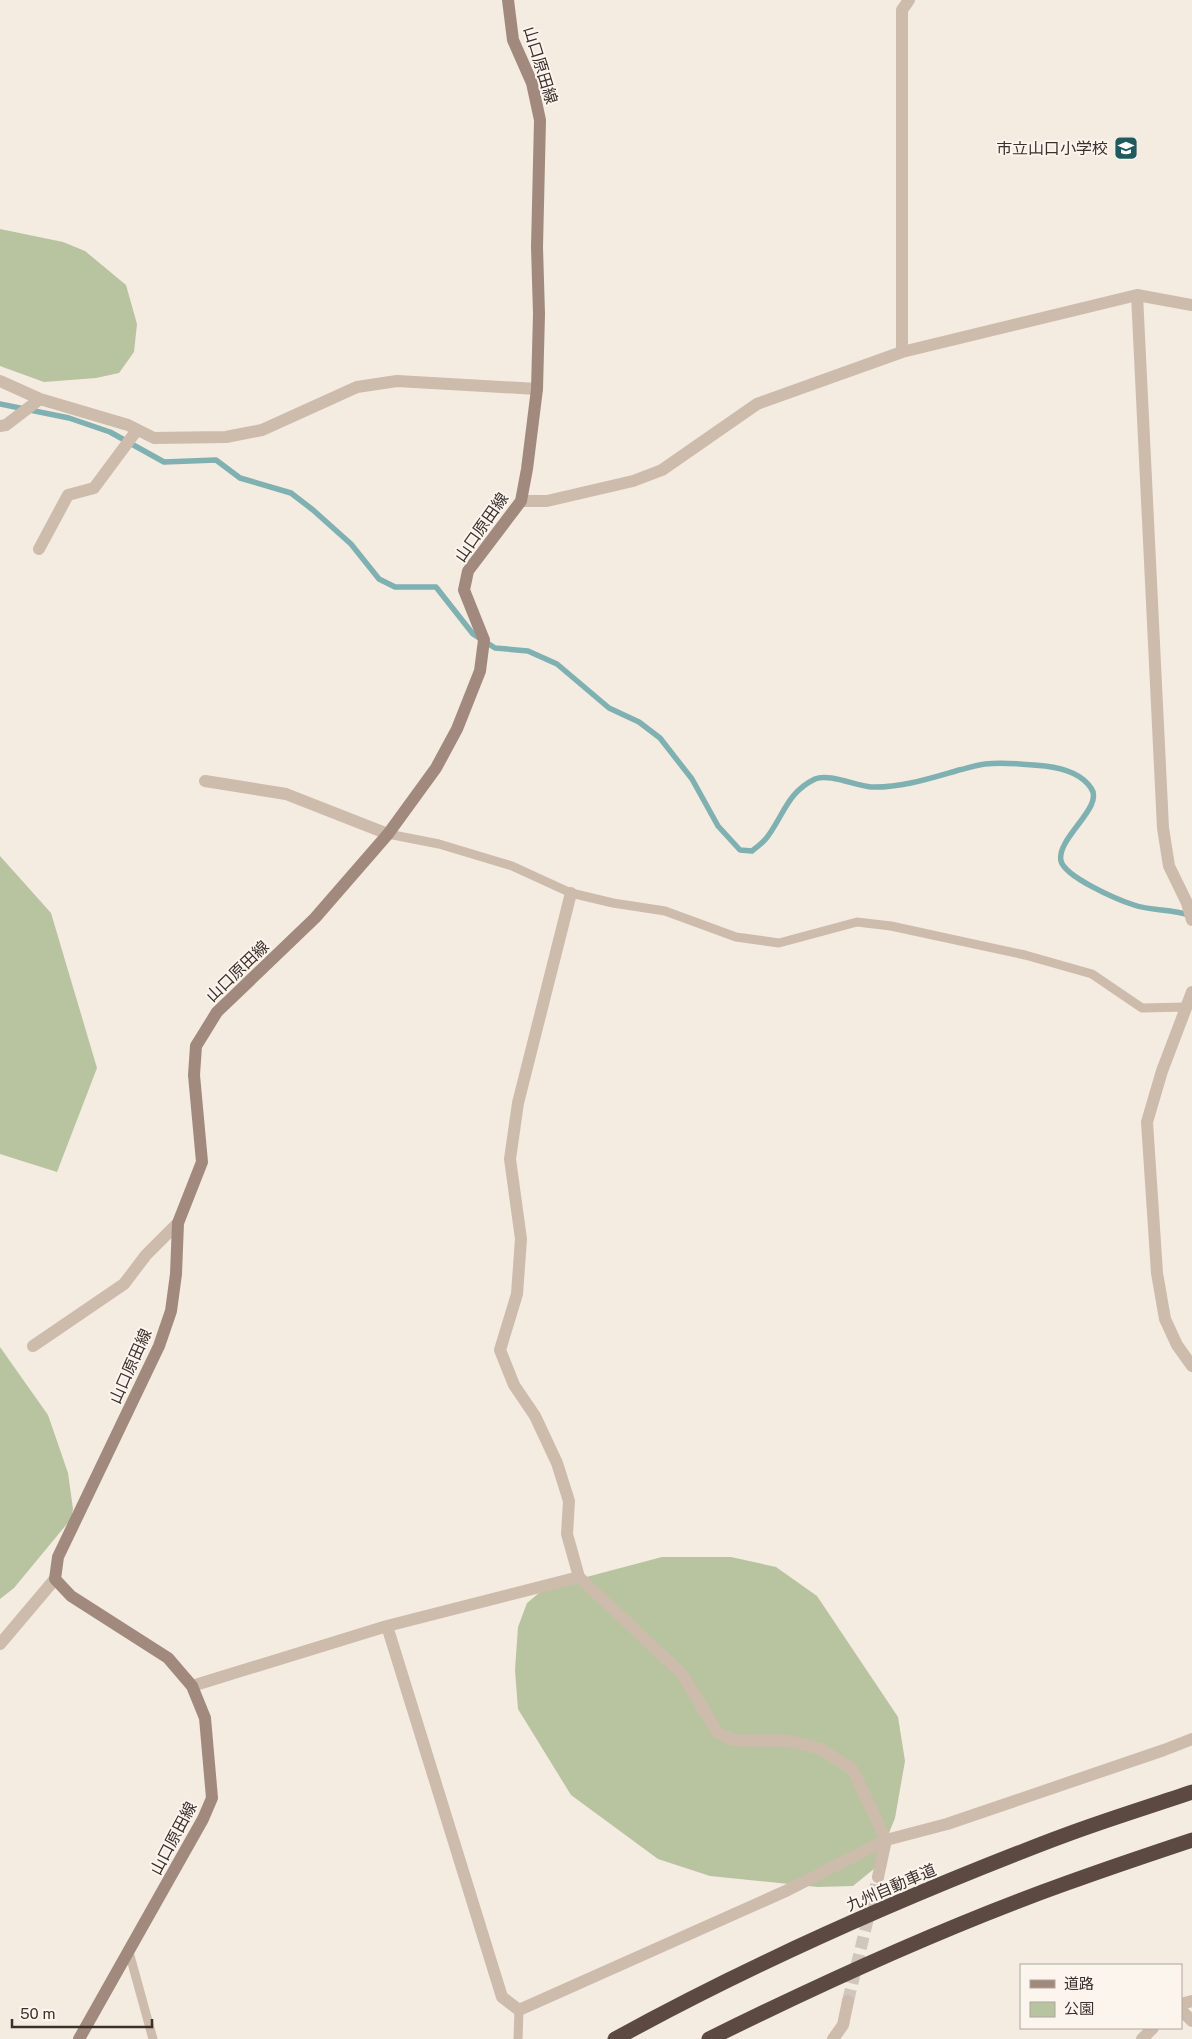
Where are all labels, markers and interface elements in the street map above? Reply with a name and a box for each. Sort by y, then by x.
street label: 山口原田線 [520,24,561,106]
school or university icon: 市立山口小学校 [1113,135,1139,161]
place label: 市立山口小学校 [996,139,1108,158]
street label: 山口原田線 [451,489,512,566]
street label: 山口原田線 [202,937,273,1006]
street label: 山口原田線 [106,1326,155,1407]
street label: 山口原田線 [146,1798,201,1878]
street label: 九州自動車道 [843,1860,939,1915]
legend [1020,1964,1182,2029]
text: 道路 [1064,1975,1094,1992]
scale bar [12,1996,152,2028]
text: 公園 [1064,2000,1094,2017]
text: 50 m [20,2005,55,2022]

